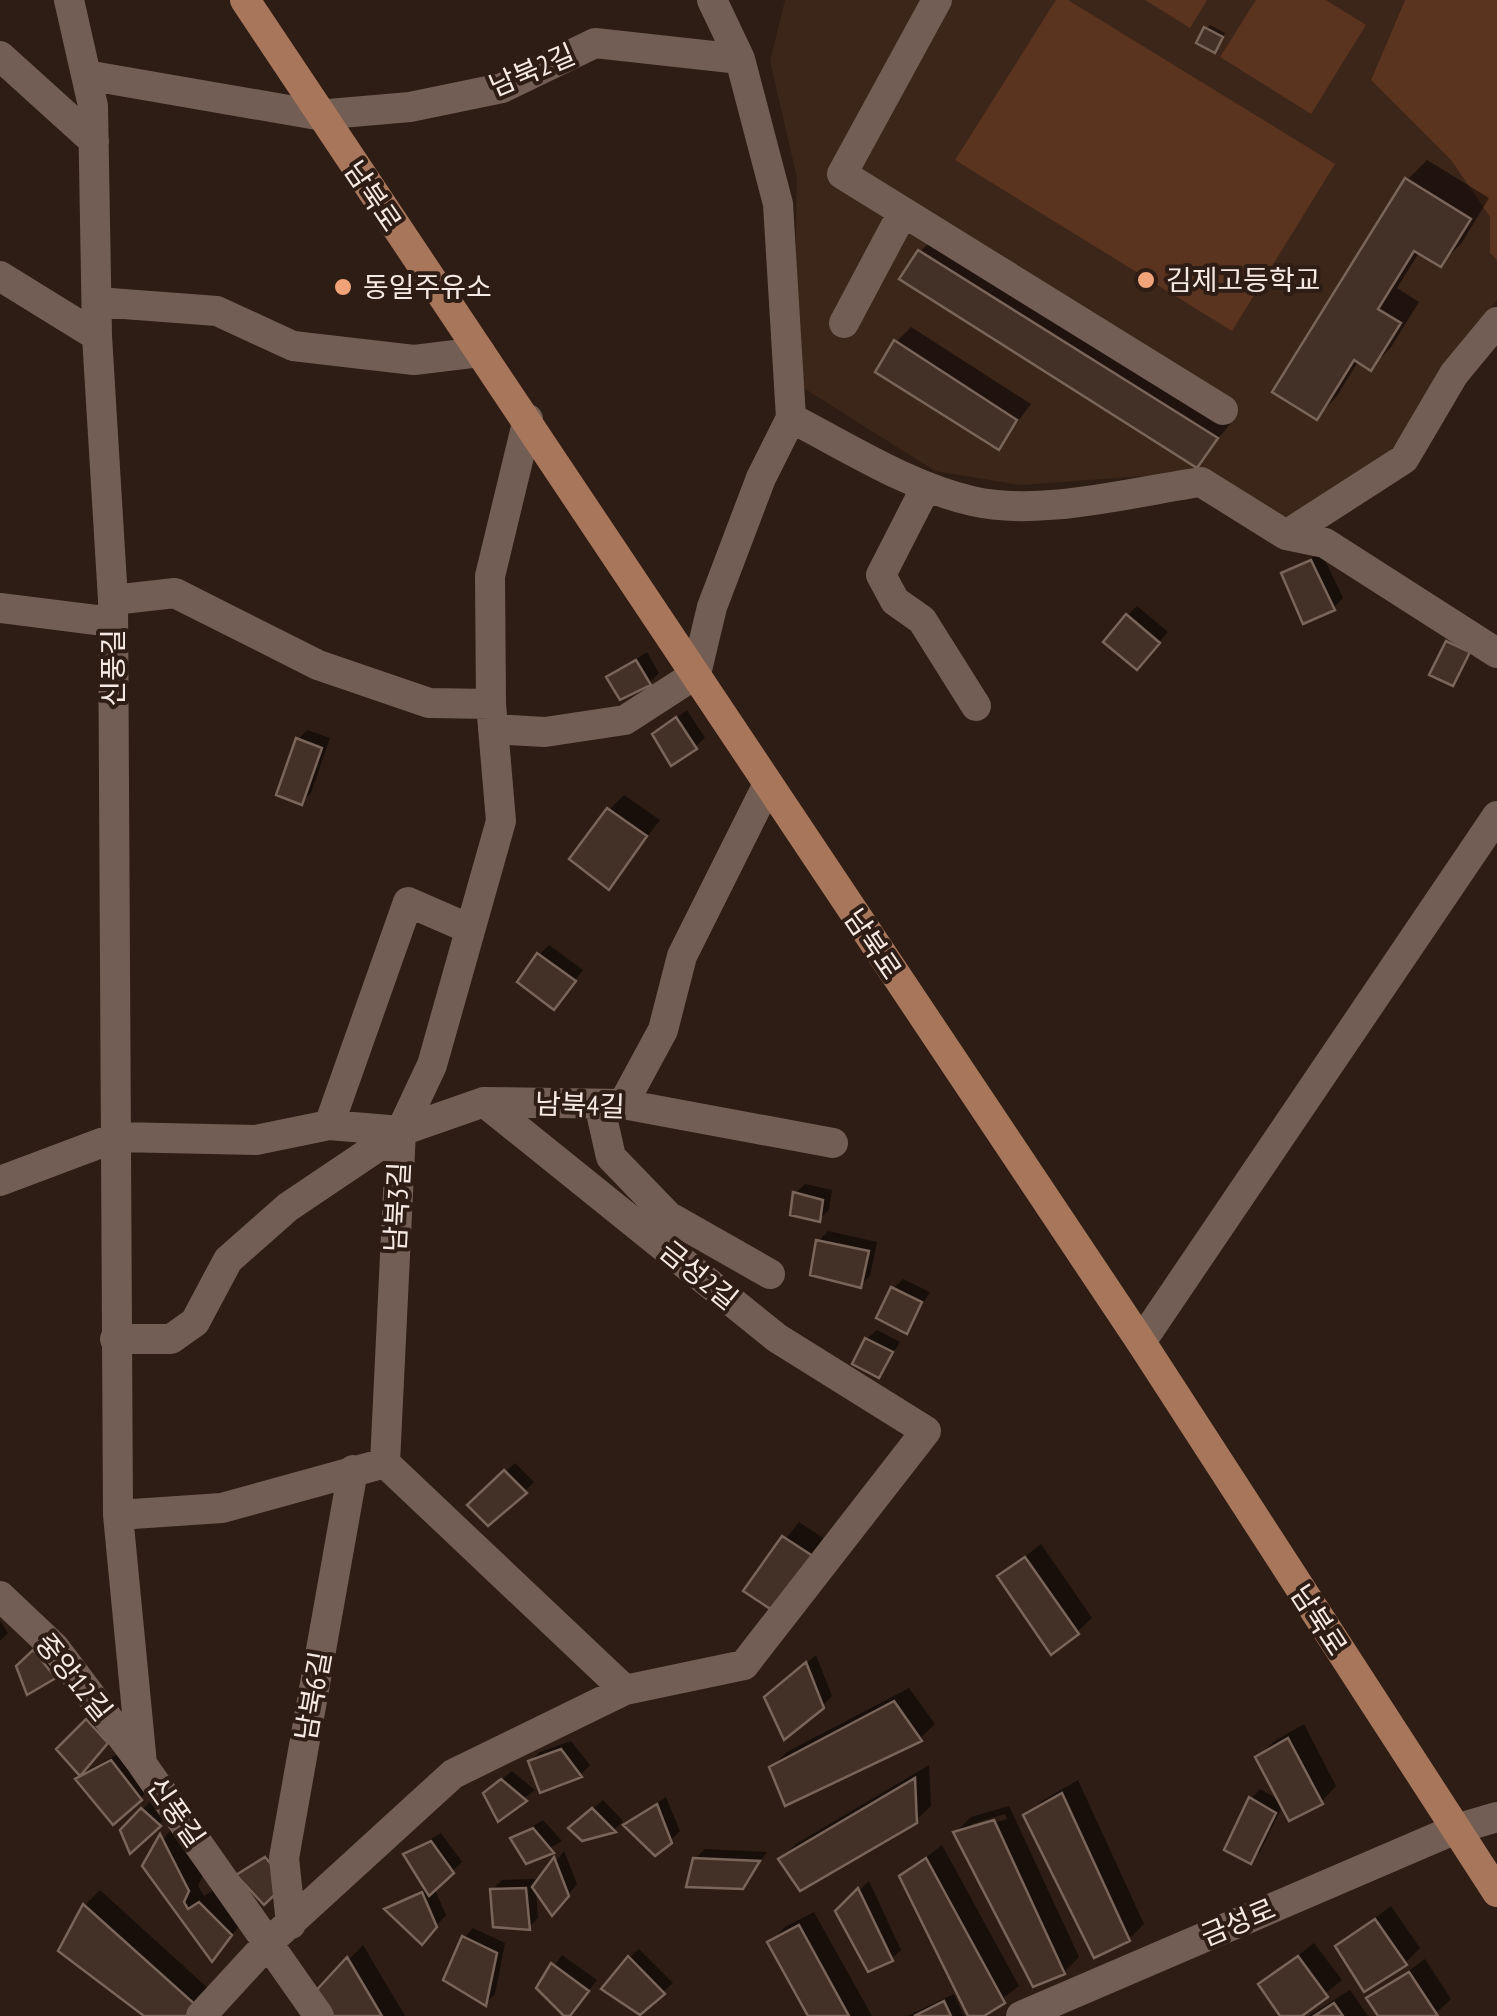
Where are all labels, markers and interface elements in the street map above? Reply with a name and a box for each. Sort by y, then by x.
street label: 남북2길 [483,35,580,104]
street label: 남북로 [336,153,410,238]
place label: 김제고등학교 [1166,261,1321,298]
place label: 동일주유소 [363,268,492,305]
marker: 김제고등학교 [1135,269,1157,291]
marker: 동일주유소 [332,276,354,298]
street label: 신풍길 [94,629,131,707]
street label: 남북로 [836,901,910,986]
street label: 남북4길 [534,1084,626,1125]
street label: 남북3길 [376,1161,417,1253]
street label: 금성2길 [653,1232,746,1317]
street label: 남북로 [1283,1577,1356,1662]
street label: 중앙12길 [28,1625,121,1728]
street label: 남북6길 [286,1648,339,1743]
street label: 신풍길 [139,1769,214,1854]
street label: 금성로 [1195,1889,1281,1954]

